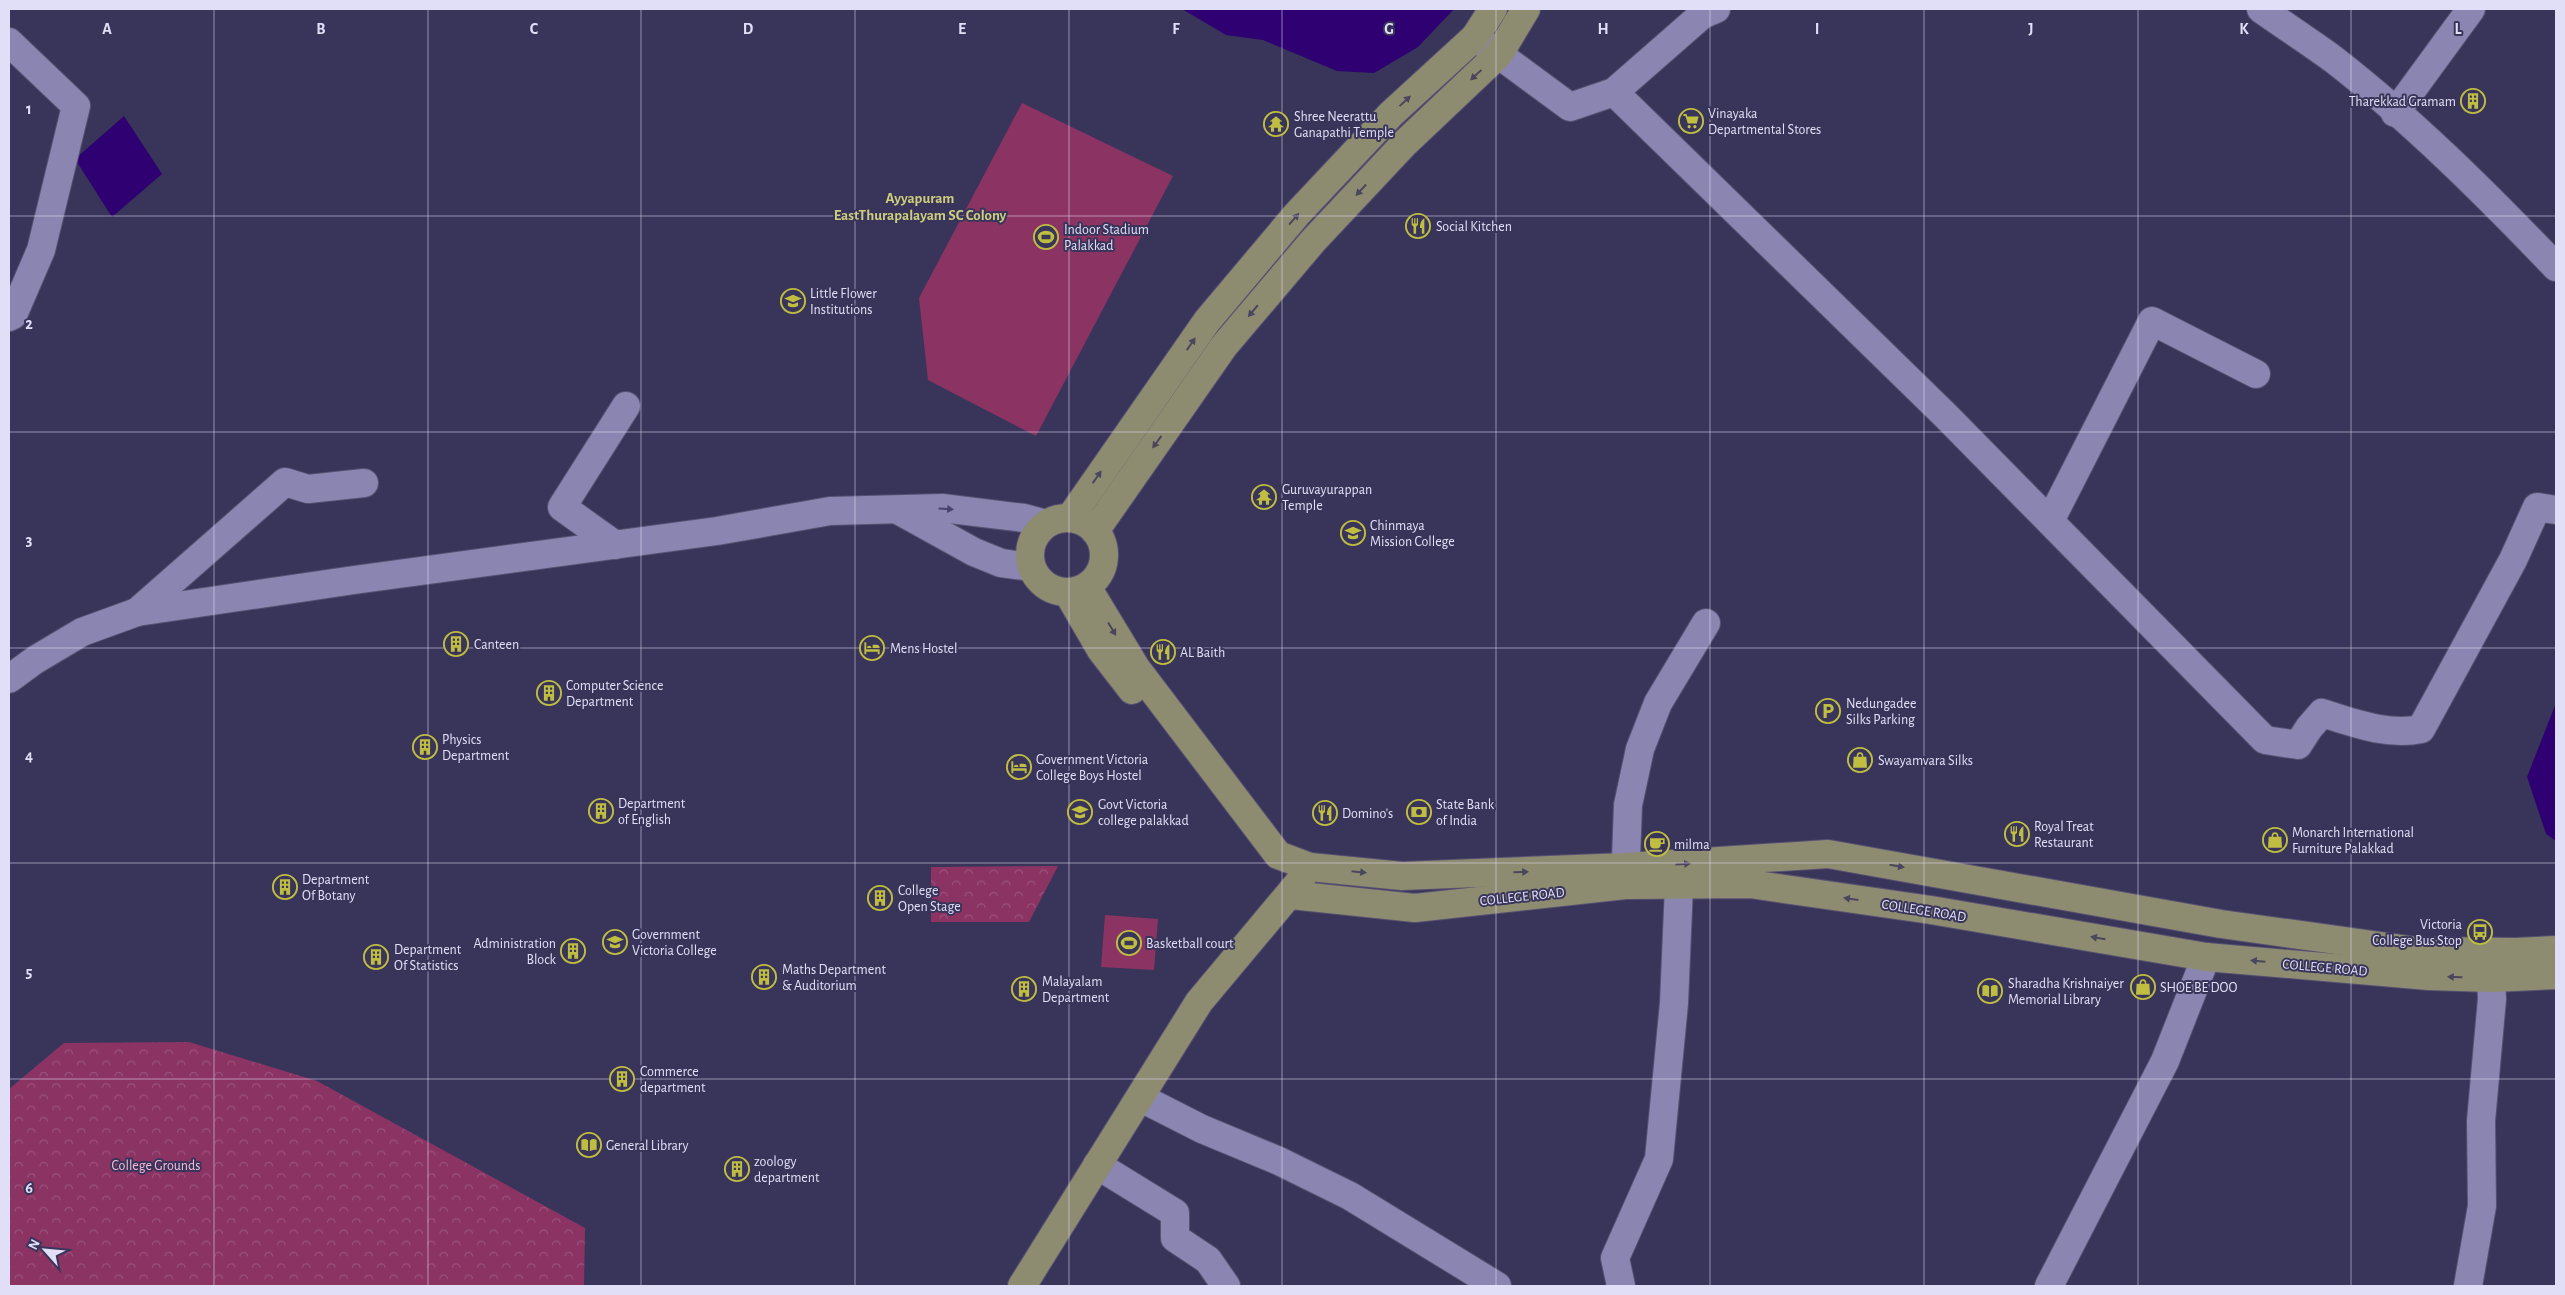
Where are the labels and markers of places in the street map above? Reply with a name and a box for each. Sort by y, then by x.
building icon: Tharekkad Gramam [2460,88,2486,114]
place label: Tharekkad Gramam [2349,95,2456,109]
place label: Vinayaka Departmental Stores [1708,107,1821,137]
supermarket icon: Vinayaka Departmental Stores [1678,108,1704,134]
place label: Shree Neerattu Ganapathi Temple [1294,110,1394,140]
temple icon: Shree Neerattu Ganapathi Temple [1263,111,1289,137]
restaurant icon: Social Kitchen [1405,213,1431,239]
place label: Social Kitchen [1436,220,1512,234]
place label: Indoor Stadium Palakkad [1064,223,1149,253]
sports icon: Indoor Stadium Palakkad [1033,224,1059,250]
place label: Little Flower Institutions [810,287,877,317]
school or university icon: Little Flower Institutions [780,288,806,314]
place label: Guruvayurappan Temple [1282,483,1372,513]
temple icon: Guruvayurappan Temple [1251,484,1277,510]
place label: Chinmaya Mission College [1370,519,1455,549]
school or university icon: Chinmaya Mission College [1340,520,1366,546]
building icon: Canteen [443,631,469,657]
hotel icon: Mens Hostel [859,635,885,661]
place label: Canteen [474,638,519,652]
restaurant icon: AL Baith [1150,639,1176,665]
place label: Mens Hostel [890,642,957,656]
place label: AL Baith [1180,646,1225,660]
place label: Computer Science Department [566,679,663,709]
building icon: Computer Science Department [536,680,562,706]
place label: Nedungadee Silks Parking [1846,697,1916,727]
parking icon: Nedungadee Silks Parking [1815,698,1841,724]
place label: Physics Department [442,733,510,763]
building icon: Physics Department [412,734,438,760]
shop icon: Swayamvara Silks [1847,747,1873,773]
place label: Government Victoria College Boys Hostel [1036,753,1149,783]
hotel icon: Government Victoria College Boys Hostel [1006,754,1032,780]
place label: Swayamvara Silks [1878,754,1973,768]
place label: Department of English [618,797,686,827]
building icon: Department of English [588,798,614,824]
place label: Govt Victoria college palakkad [1098,798,1189,828]
place label: State Bank of India [1436,798,1495,828]
school or university icon: Govt Victoria college palakkad [1067,799,1093,825]
bank icon: State Bank of India [1406,799,1432,825]
restaurant icon: Domino's [1312,800,1338,826]
place label: Domino's [1342,807,1393,821]
place label: Royal Treat Restaurant [2034,820,2094,850]
restaurant icon: Royal Treat Restaurant [2004,821,2030,847]
place label: Monarch International Furniture Palakkad [2292,826,2414,856]
shop icon: Monarch International Furniture Palakkad [2262,827,2288,853]
cafe icon: milma [1644,831,1670,857]
place label: milma [1674,838,1710,852]
place label: Department Of Botany [302,873,370,903]
building icon: Department Of Botany [272,874,298,900]
place label: College Open Stage [898,884,961,914]
building icon: College Open Stage [867,885,893,911]
place label: Victoria College Bus Stop [2372,918,2463,948]
bus stop icon: Victoria College Bus Stop [2467,919,2493,945]
place label: Government Victoria College [632,928,717,958]
school or university icon: Government Victoria College [602,929,628,955]
sports icon: Basketball court [1116,930,1142,956]
place label: Administration Block [473,937,557,967]
place label: Basketball court [1146,937,1234,951]
building icon: Administration Block [560,938,586,964]
place label: Department Of Statistics [394,943,462,973]
building icon: Department Of Statistics [363,944,389,970]
place label: Maths Department & Auditorium [782,963,886,993]
building icon: Maths Department & Auditorium [751,964,777,990]
shop icon: SHOE BE DOO [2130,974,2156,1000]
place label: Malayalam Department [1042,975,1110,1005]
building icon: Malayalam Department [1011,976,1037,1002]
place label: Sharadha Krishnaiyer Memorial Library [2008,977,2124,1007]
library icon: Sharadha Krishnaiyer Memorial Library [1977,978,2003,1004]
place label: SHOE BE DOO [2160,981,2237,995]
place label: Commerce department [640,1065,706,1095]
building icon: Commerce department [609,1066,635,1092]
library icon: General Library [576,1132,602,1158]
place label: General Library [606,1139,689,1153]
place label: zoology department [754,1155,820,1185]
building icon: zoology department [724,1156,750,1182]

